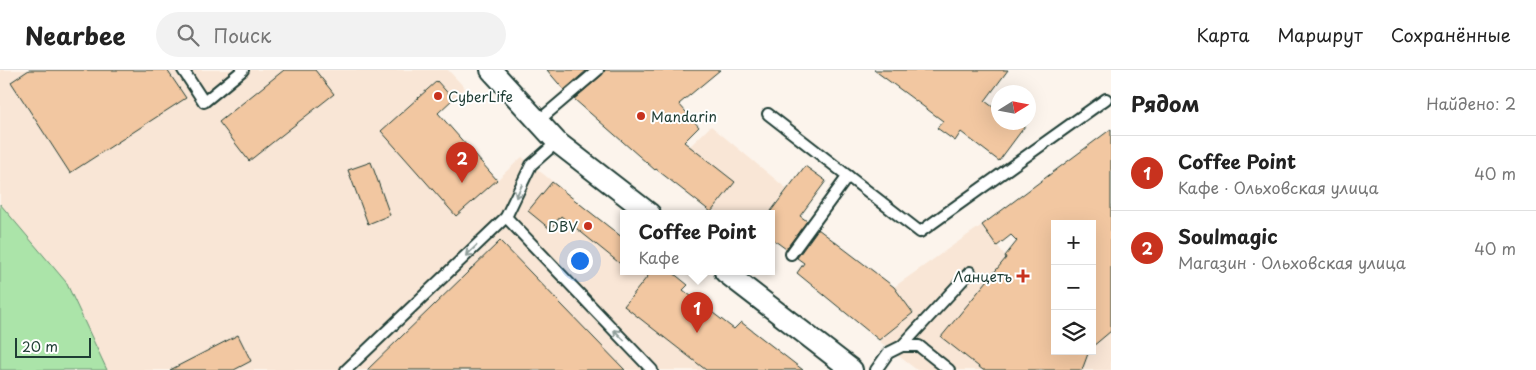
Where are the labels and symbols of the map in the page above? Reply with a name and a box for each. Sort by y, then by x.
north arrow [991,85,1036,130]
place label: CyberLife [448,86,513,107]
marker: CyberLife [432,90,444,102]
place label: Mandarin [651,106,717,127]
marker: Mandarin [635,110,647,122]
pin: 2 [446,142,478,183]
one-way arrow [513,183,523,198]
place label: DBV [548,216,578,237]
marker: DBV [582,220,594,232]
one-way arrow [465,245,478,257]
your location [567,248,593,274]
place label: Ланцетъ [953,266,1012,287]
marker: Ланцетъ [1016,269,1030,283]
pin: 1 [681,292,713,333]
one-way arrow [613,328,625,341]
scale bar [15,335,91,358]

